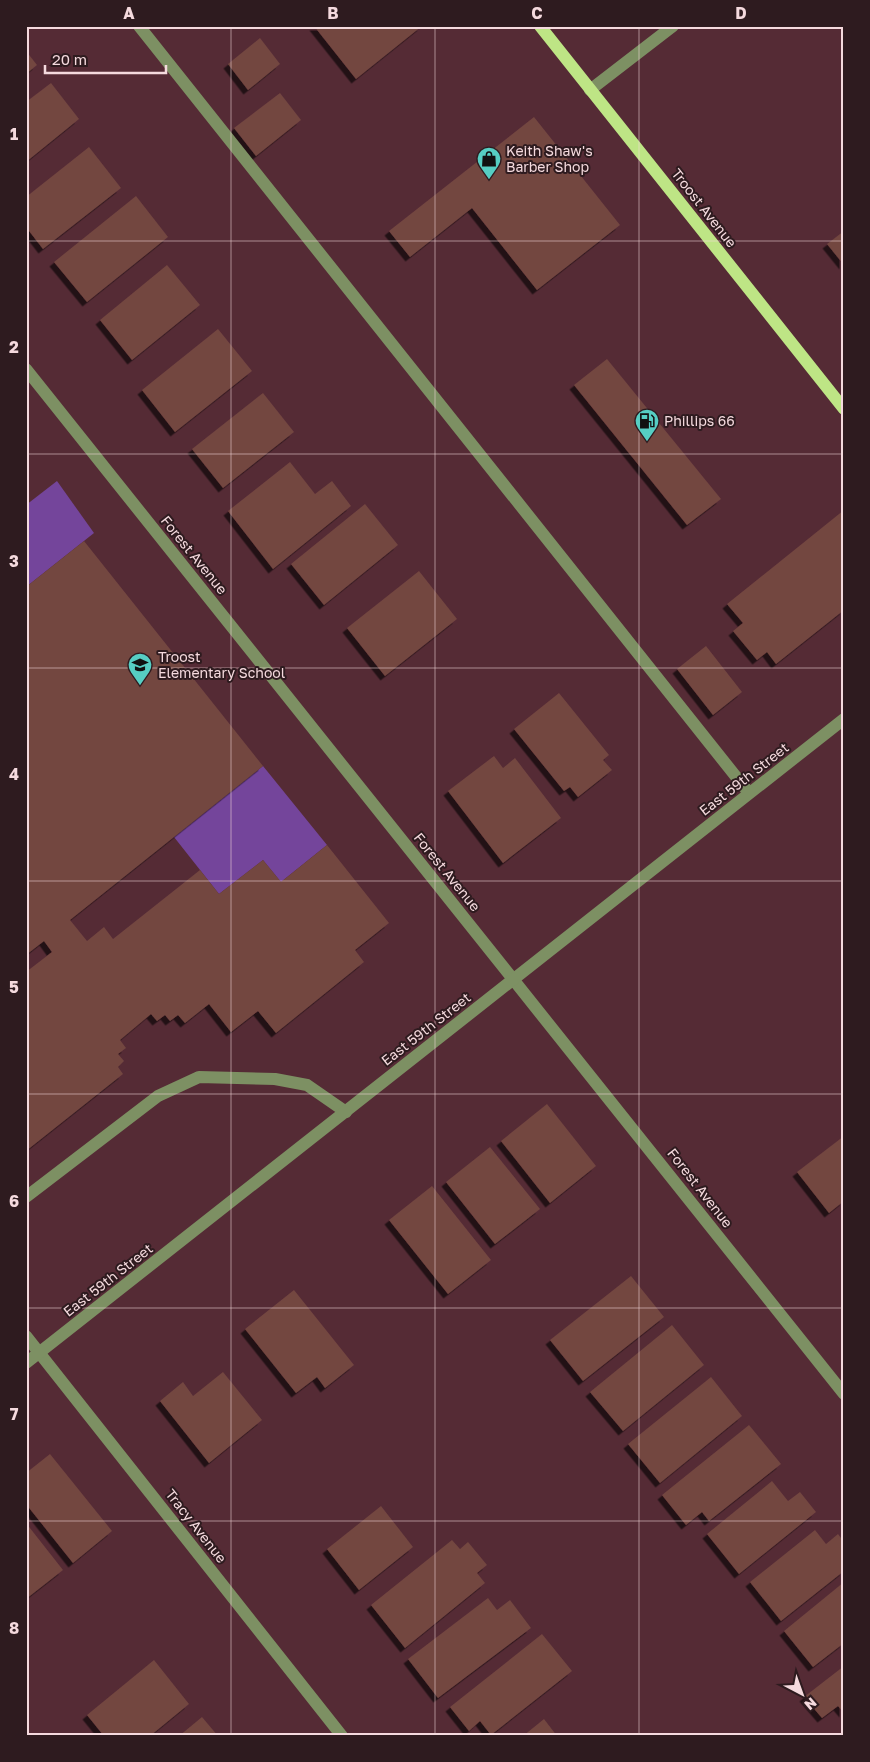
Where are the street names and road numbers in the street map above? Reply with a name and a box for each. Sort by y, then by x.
street label: Troost Avenue [668,165,740,251]
street label: Forest Avenue [158,512,231,597]
street label: East 59th Street [696,738,792,819]
street label: Forest Avenue [411,829,484,914]
street label: East 59th Street [378,988,474,1069]
street label: Forest Avenue [664,1145,737,1231]
street label: East 59th Street [60,1239,156,1320]
street label: Tracy Avenue [162,1485,230,1566]

